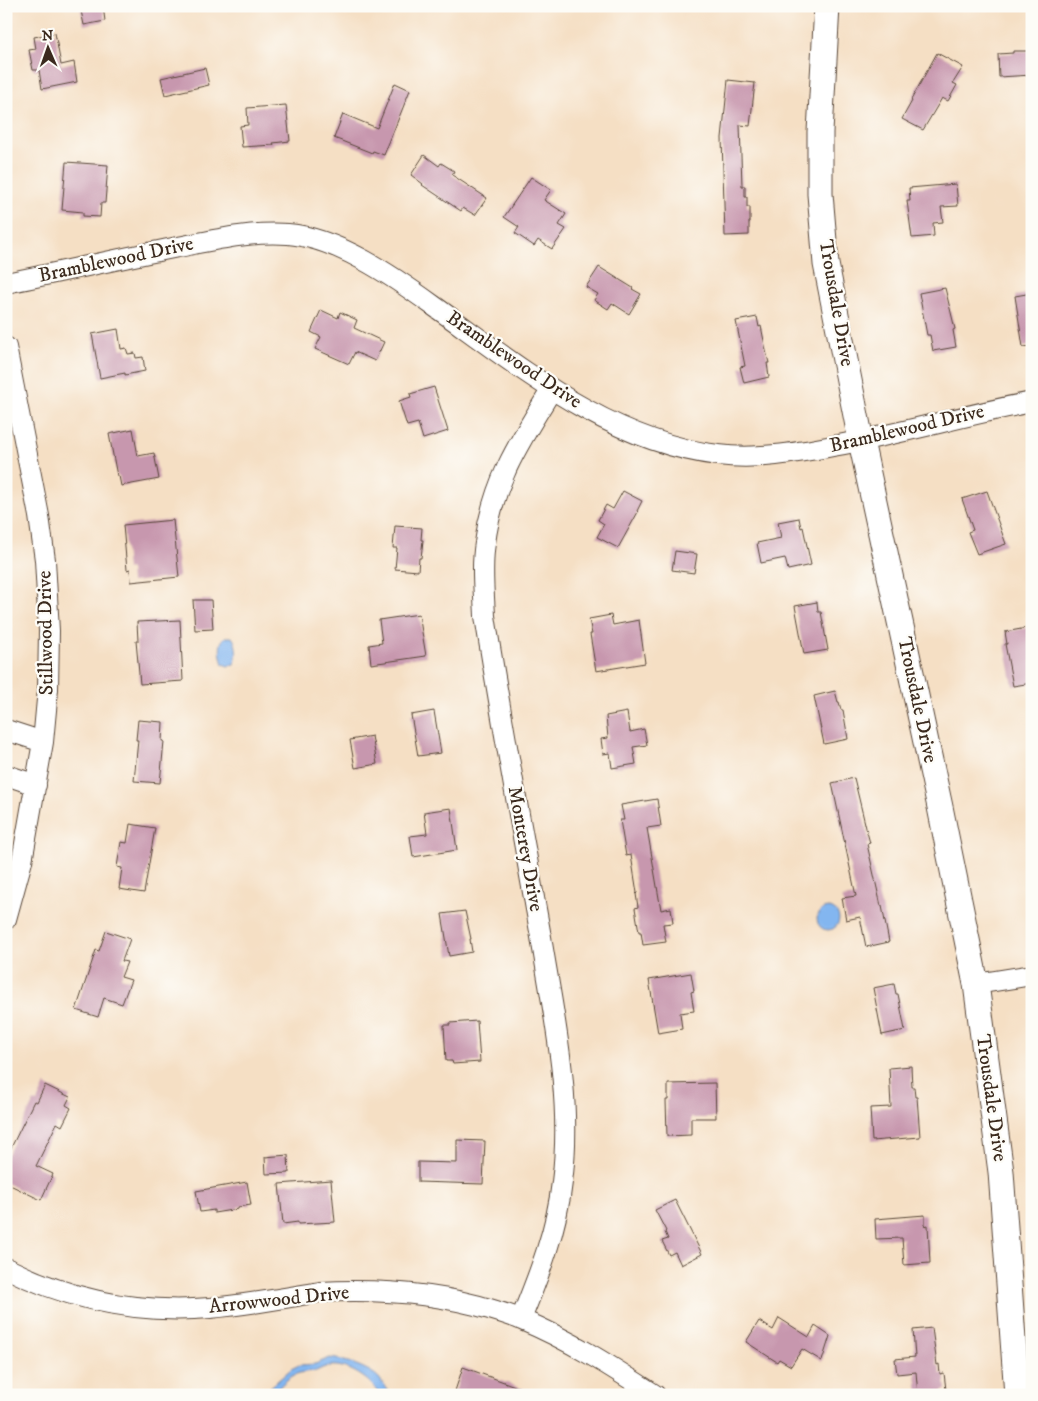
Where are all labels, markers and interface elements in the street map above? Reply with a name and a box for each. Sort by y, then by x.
north arrow [22,22,72,72]
text: N [42,27,54,45]
street label: Bramblewood Drive [36,231,196,289]
street label: Trousdale Drive [813,238,859,368]
street label: Bramblewood Drive [442,305,586,415]
street label: Bramblewood Drive [827,399,987,459]
street label: Stillwood Drive [32,570,60,696]
street label: Trousdale Drive [891,635,943,765]
street label: Monterey Drive [502,784,548,914]
street label: Trousdale Drive [970,1033,1012,1163]
street label: Arrowwood Drive [208,1280,350,1320]

